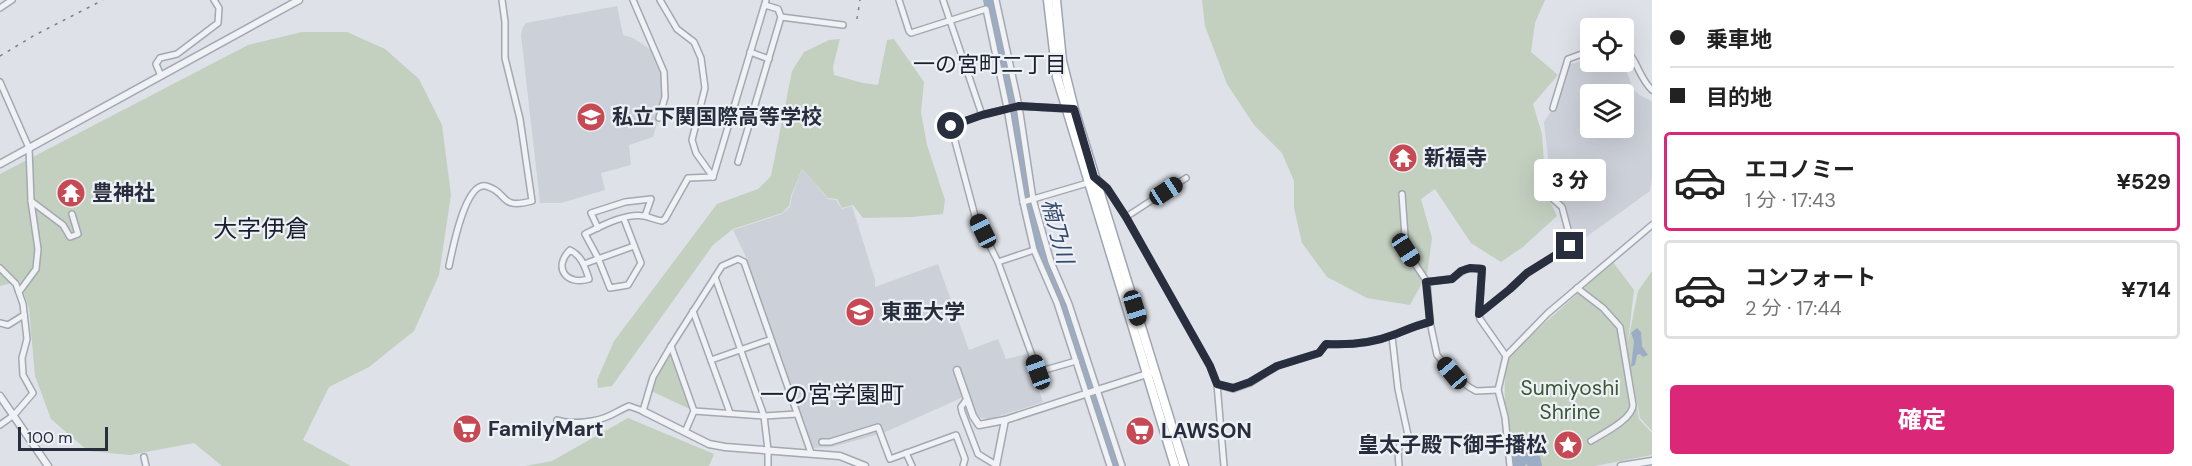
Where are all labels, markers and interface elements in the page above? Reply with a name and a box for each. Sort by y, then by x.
map controls [1580,18,1634,138]
button: locate [1580,18,1634,72]
text: 乗車地 [1706,25,1772,54]
district label: 一の宮町二丁目 [913,50,1067,79]
text: 目的地 [1706,83,1772,112]
button: layers [1580,84,1634,138]
school or university icon: 私立下関国際高等学校 [575,101,607,133]
place label: 私立下関国際高等学校 [612,103,822,131]
route start [937,112,964,139]
temple icon: 新福寺 [1387,142,1419,174]
place label: 新福寺 [1424,144,1487,172]
icon: car [1673,155,1727,209]
text: エコノミー [1745,155,1855,184]
callout: 3 分 [1534,159,1606,201]
text: 3 分 [1552,167,1588,193]
text: ¥529 [2116,167,2171,196]
car [1146,174,1186,208]
temple icon: 豊神社 [55,177,87,209]
place label: 豊神社 [92,179,155,207]
text: 1 分 · 17:43 [1745,187,1836,213]
water label: 楠乃川 [1035,195,1081,269]
car [967,211,999,251]
district label: 大字伊倉 [213,213,309,244]
car [1389,230,1423,270]
route end [1556,232,1583,259]
icon: car [1673,263,1727,317]
text: コンフォート [1745,263,1876,292]
text: ¥714 [2121,275,2171,304]
car [1121,288,1149,328]
text: 2 分 · 17:44 [1745,295,1842,321]
school or university icon: 東亜大学 [844,296,876,328]
place label: 東亜大学 [881,298,965,326]
car [1023,352,1053,392]
car [1434,353,1470,393]
park label: Sumiyoshi Shrine [1521,374,1619,426]
district label: 一の宮学園町 [760,379,904,410]
button: 確定 [1670,385,2174,454]
supermarket icon: FamilyMart [451,413,483,445]
place label: FamilyMart [488,415,603,443]
supermarket icon: LAWSON [1124,415,1156,447]
place label: LAWSON [1161,417,1252,445]
scale bar [18,424,108,452]
text: 100 m [27,427,72,448]
place icon: 皇太子殿下御手播松 [1552,429,1584,461]
place label: 皇太子殿下御手播松 [1358,431,1547,459]

